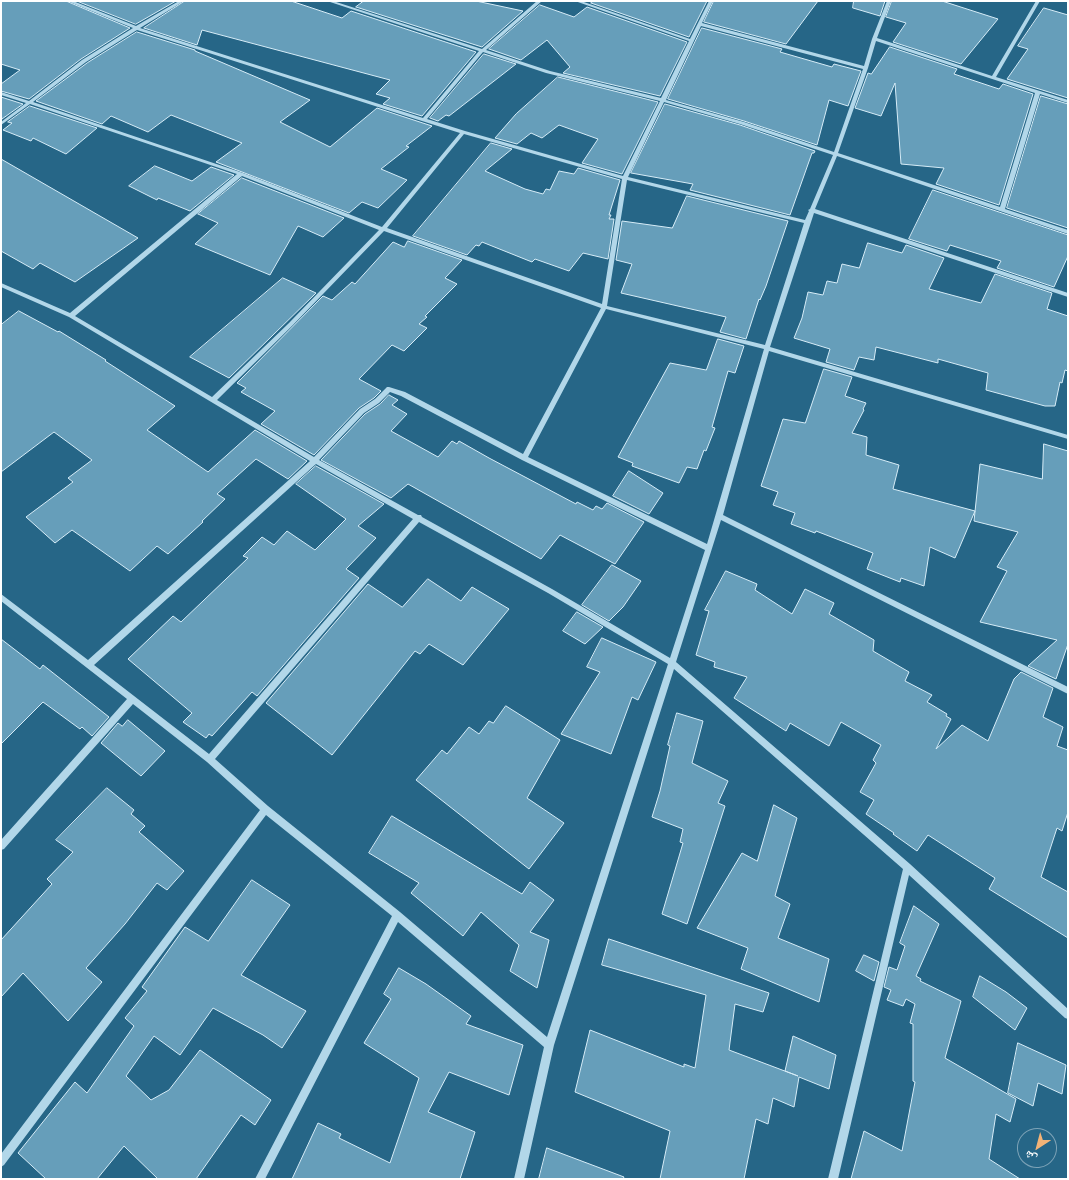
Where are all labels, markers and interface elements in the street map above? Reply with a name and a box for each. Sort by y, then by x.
north arrow [1017,1128,1057,1168]
text: ش [1021,1147,1040,1167]

